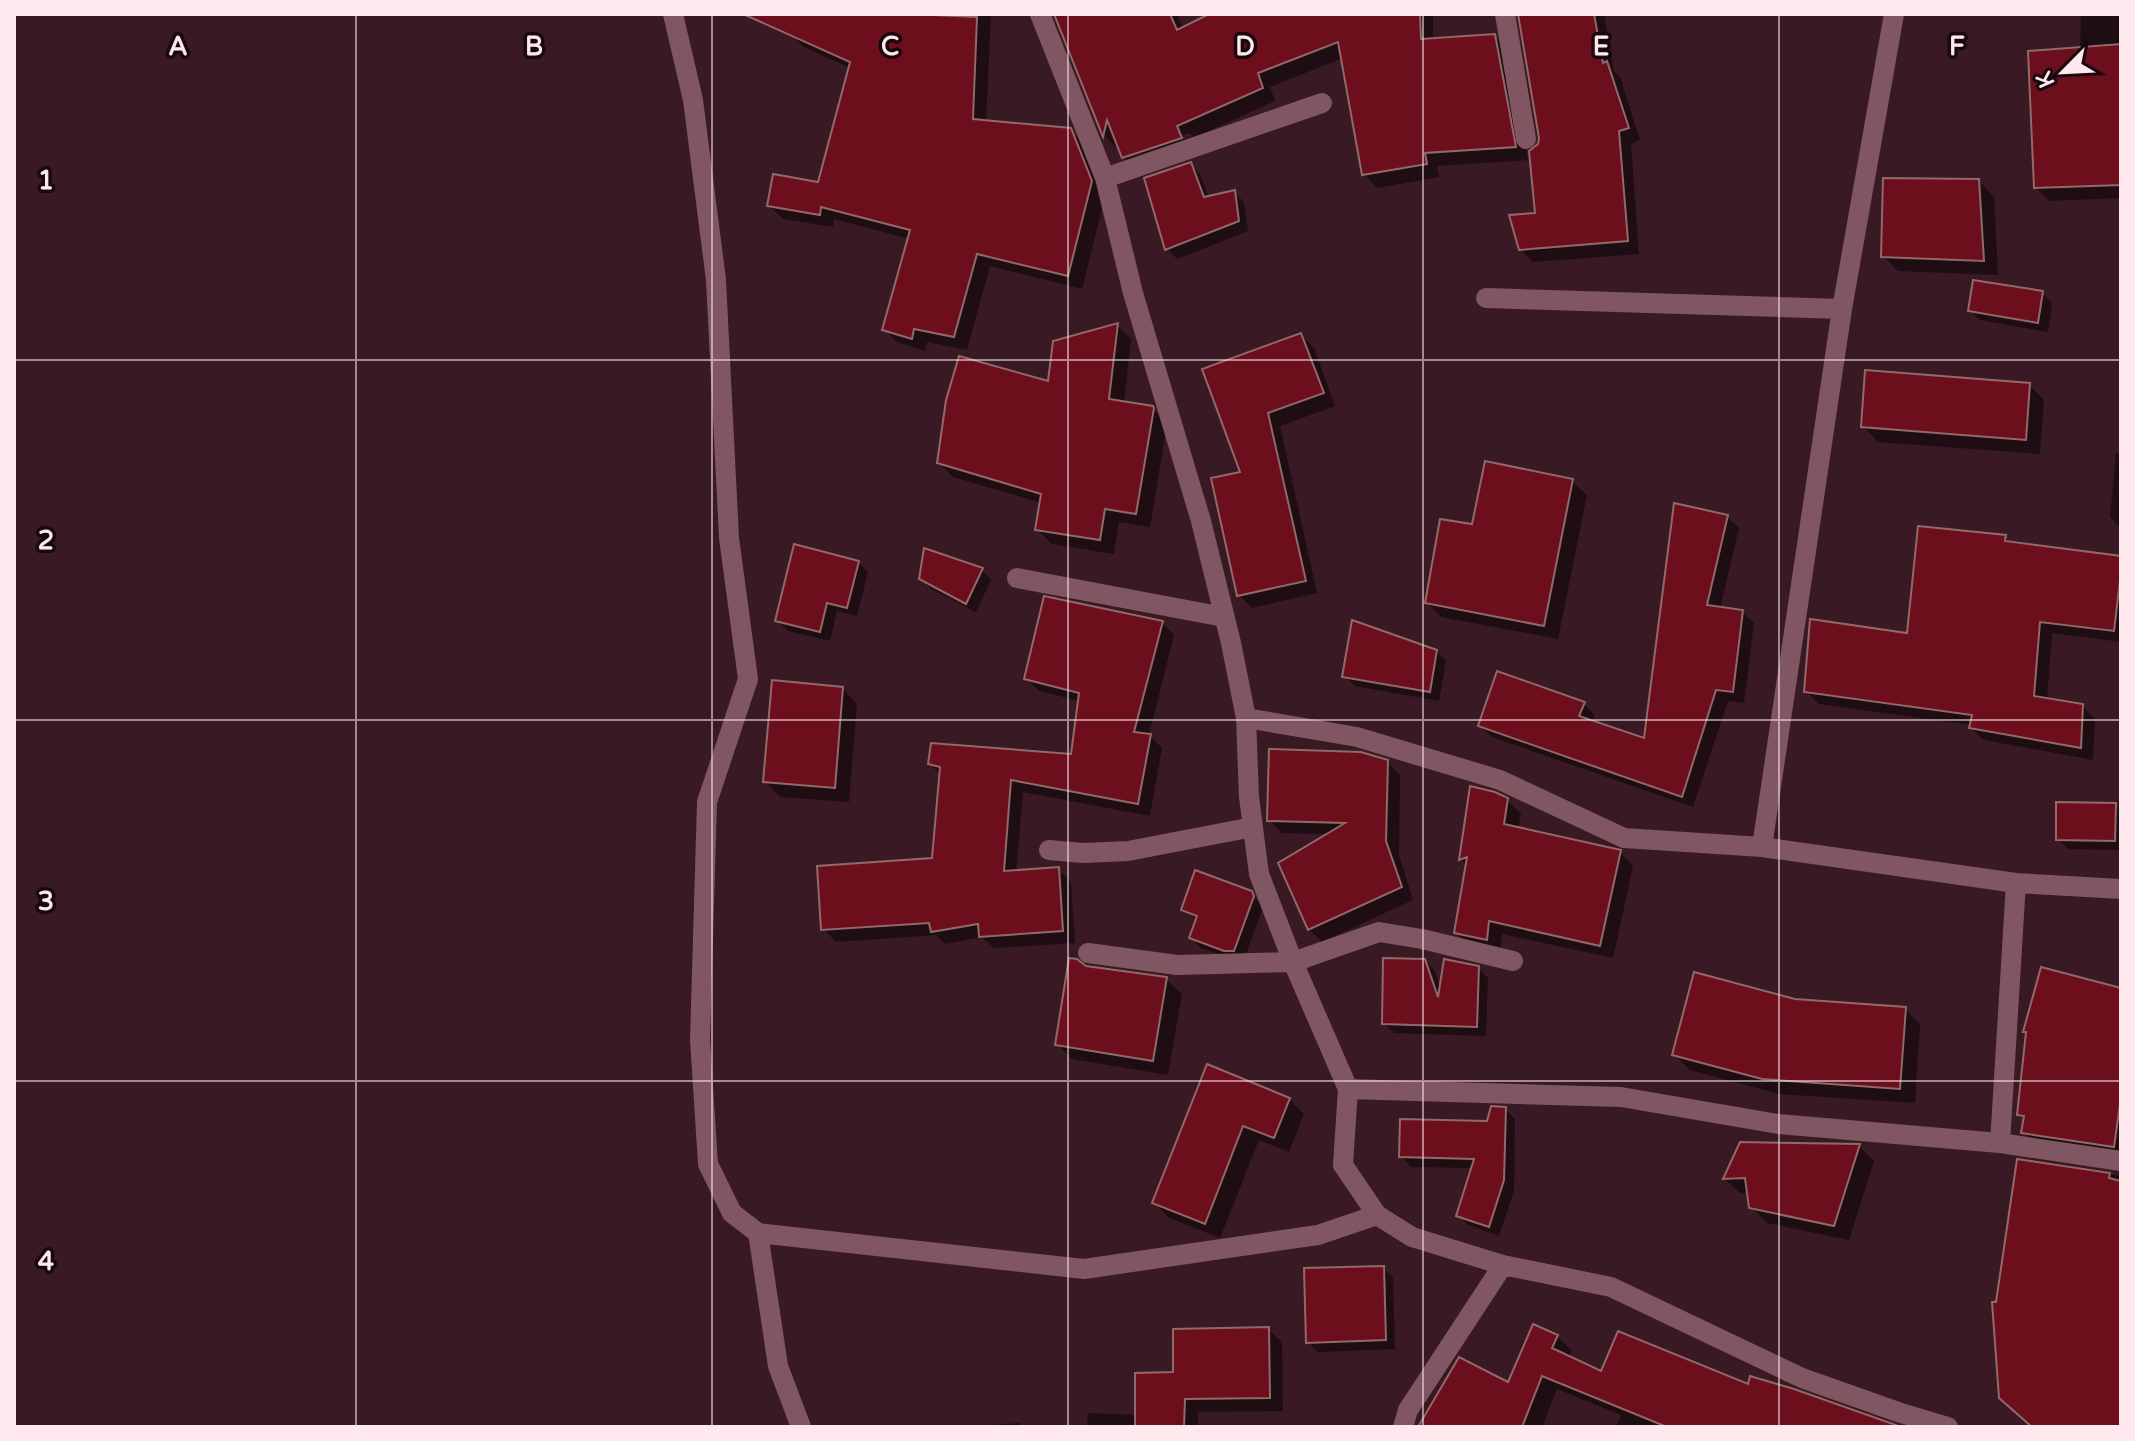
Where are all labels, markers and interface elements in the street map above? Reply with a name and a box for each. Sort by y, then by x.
text: A [168,31,188,62]
text: B [525,31,543,62]
text: C [881,31,899,62]
text: D [1235,31,1255,62]
text: E [1593,31,1609,62]
text: F [1949,31,1965,62]
north arrow [2023,32,2103,112]
text: K [2031,67,2061,92]
text: 1 [38,165,54,196]
text: 2 [38,525,54,556]
text: 3 [38,886,54,917]
text: 4 [38,1246,54,1277]

